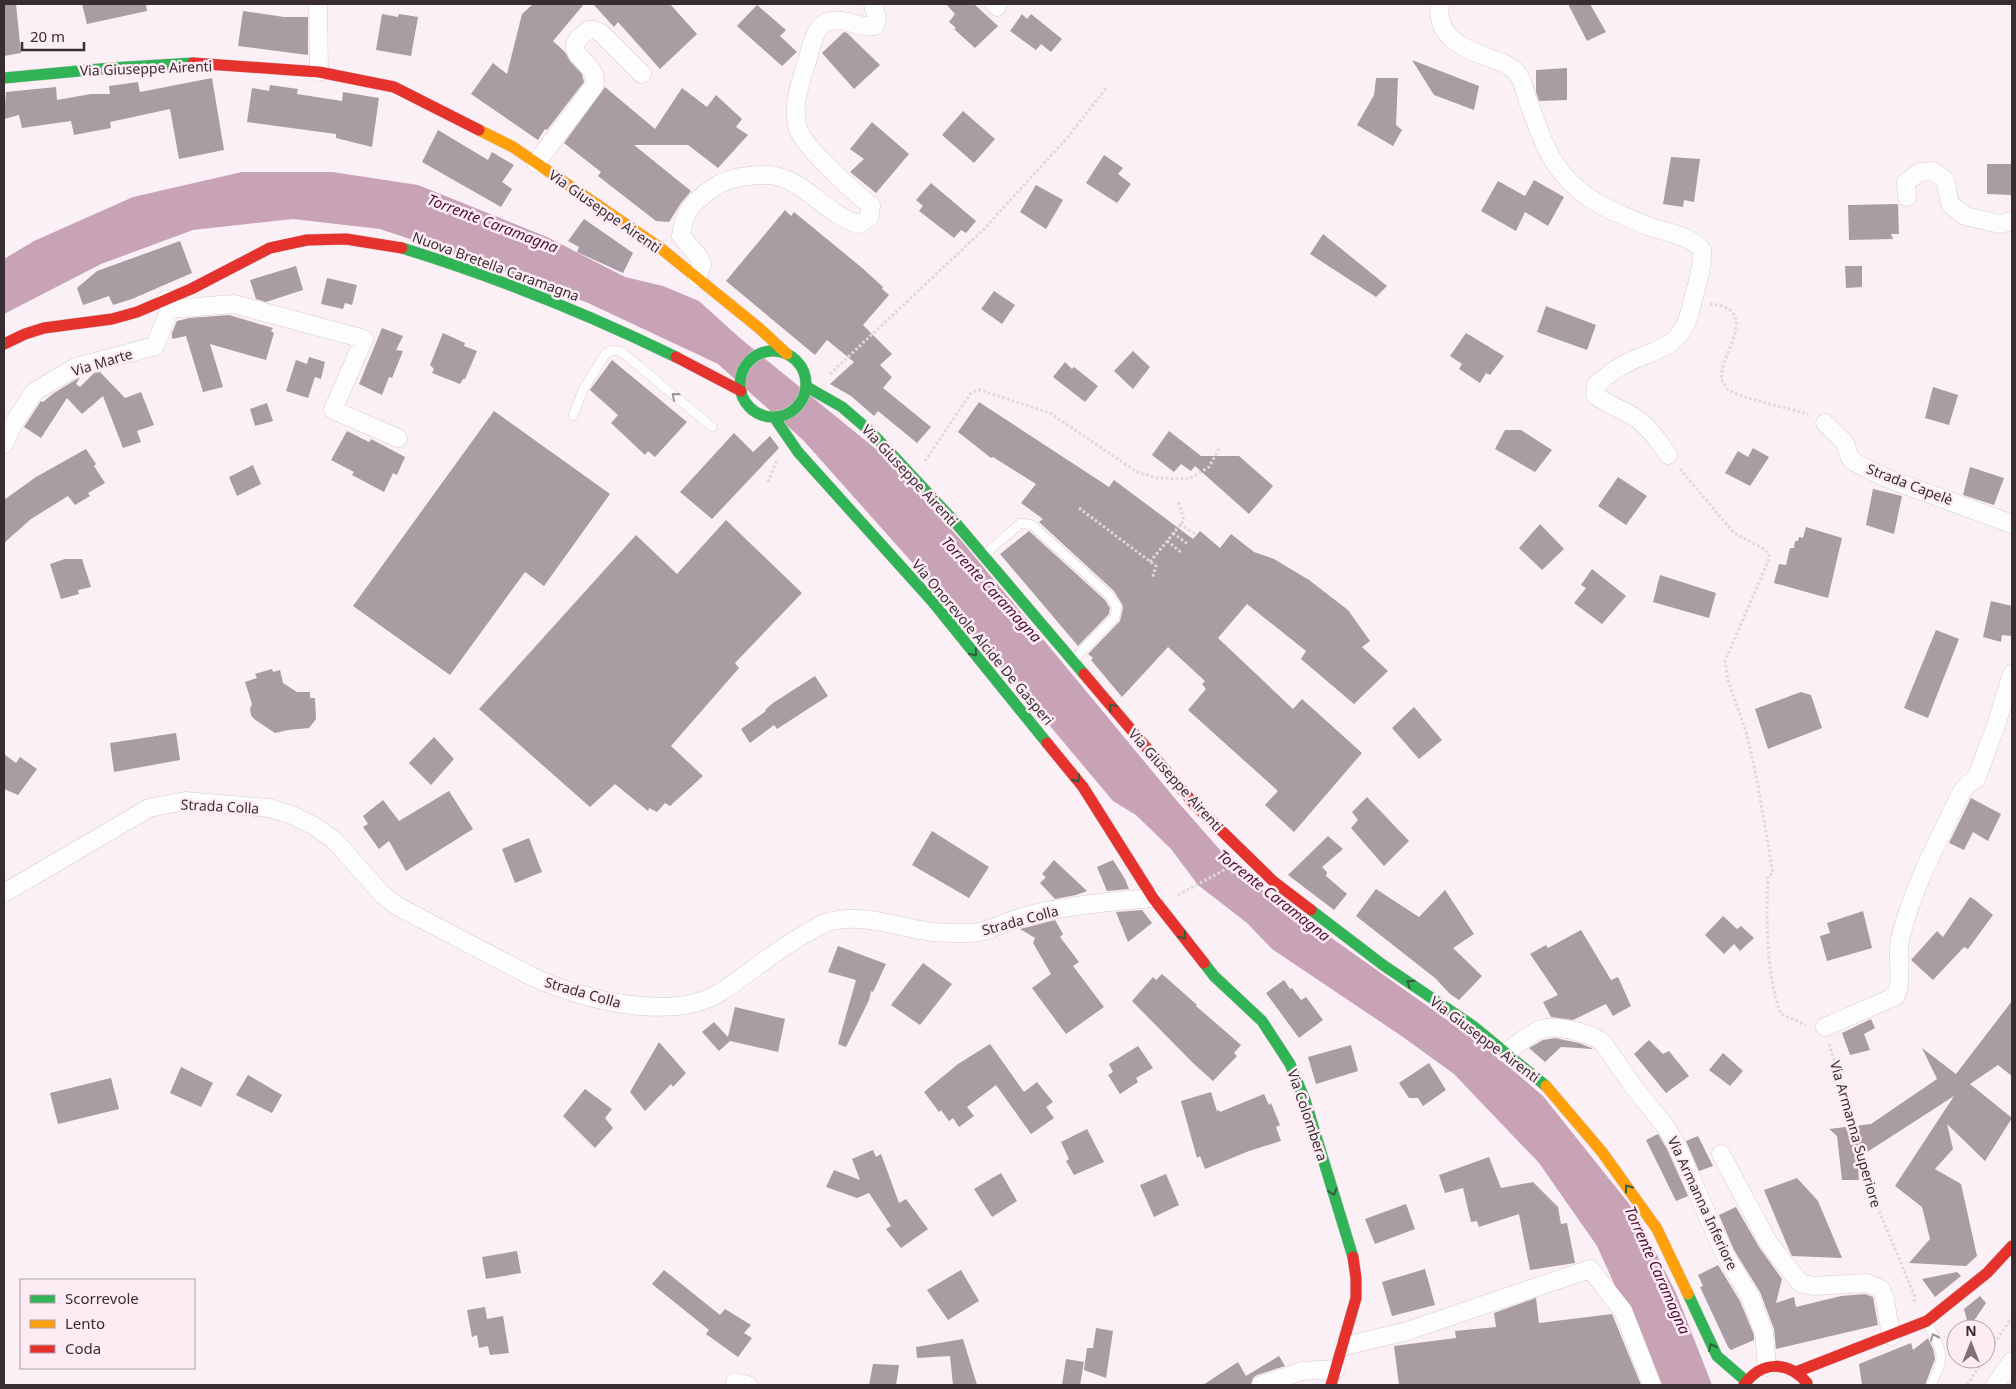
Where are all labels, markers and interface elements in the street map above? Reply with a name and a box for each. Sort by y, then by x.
scale bar [22,20,85,52]
text: 20 m [30,26,65,46]
street label: Via Giuseppe Airenti [79,56,213,80]
street label: Via Giuseppe Airenti [545,165,665,257]
water label: Torrente Caramagna [425,189,562,257]
street label: Nuova Bretella Caramagna [410,227,582,305]
street label: Via Marte [69,344,135,380]
one-way arrow [672,393,681,402]
street label: Via Giuseppe Airenti [858,420,962,530]
street label: Strada Capelè [1864,459,1956,509]
water label: Torrente Caramagna [938,532,1047,647]
street label: Via Onorevole Alcide De Gasperi [908,555,1058,729]
one-way arrow [968,647,977,656]
one-way arrow [1109,704,1118,713]
street label: Via Giuseppe Airenti [1125,724,1227,836]
one-way arrow [1071,773,1080,782]
street label: Strada Colla [180,794,260,818]
water label: Torrente Caramagna [1213,845,1335,946]
street label: Strada Colla [980,901,1060,939]
one-way arrow [1177,930,1185,939]
street label: Strada Colla [543,972,623,1012]
one-way arrow [1406,980,1415,989]
street label: Via Giuseppe Airenti [1426,992,1544,1086]
street label: Via Armanna Superiore [1826,1058,1886,1210]
street label: Via Colombera [1283,1067,1333,1163]
street label: Via Armanna Inferiore [1664,1133,1742,1273]
one-way arrow [1625,1185,1634,1194]
one-way arrow [1328,1187,1338,1195]
water label: Torrente Caramagna [1621,1203,1695,1338]
legend [20,1279,195,1369]
text: Scorrevole [65,1288,139,1308]
text: Lento [65,1313,105,1333]
north arrow [1946,1319,1996,1369]
text: N [1965,1321,1977,1340]
one-way arrow [1929,1333,1940,1342]
text: Coda [65,1338,101,1358]
one-way arrow [1708,1343,1719,1352]

